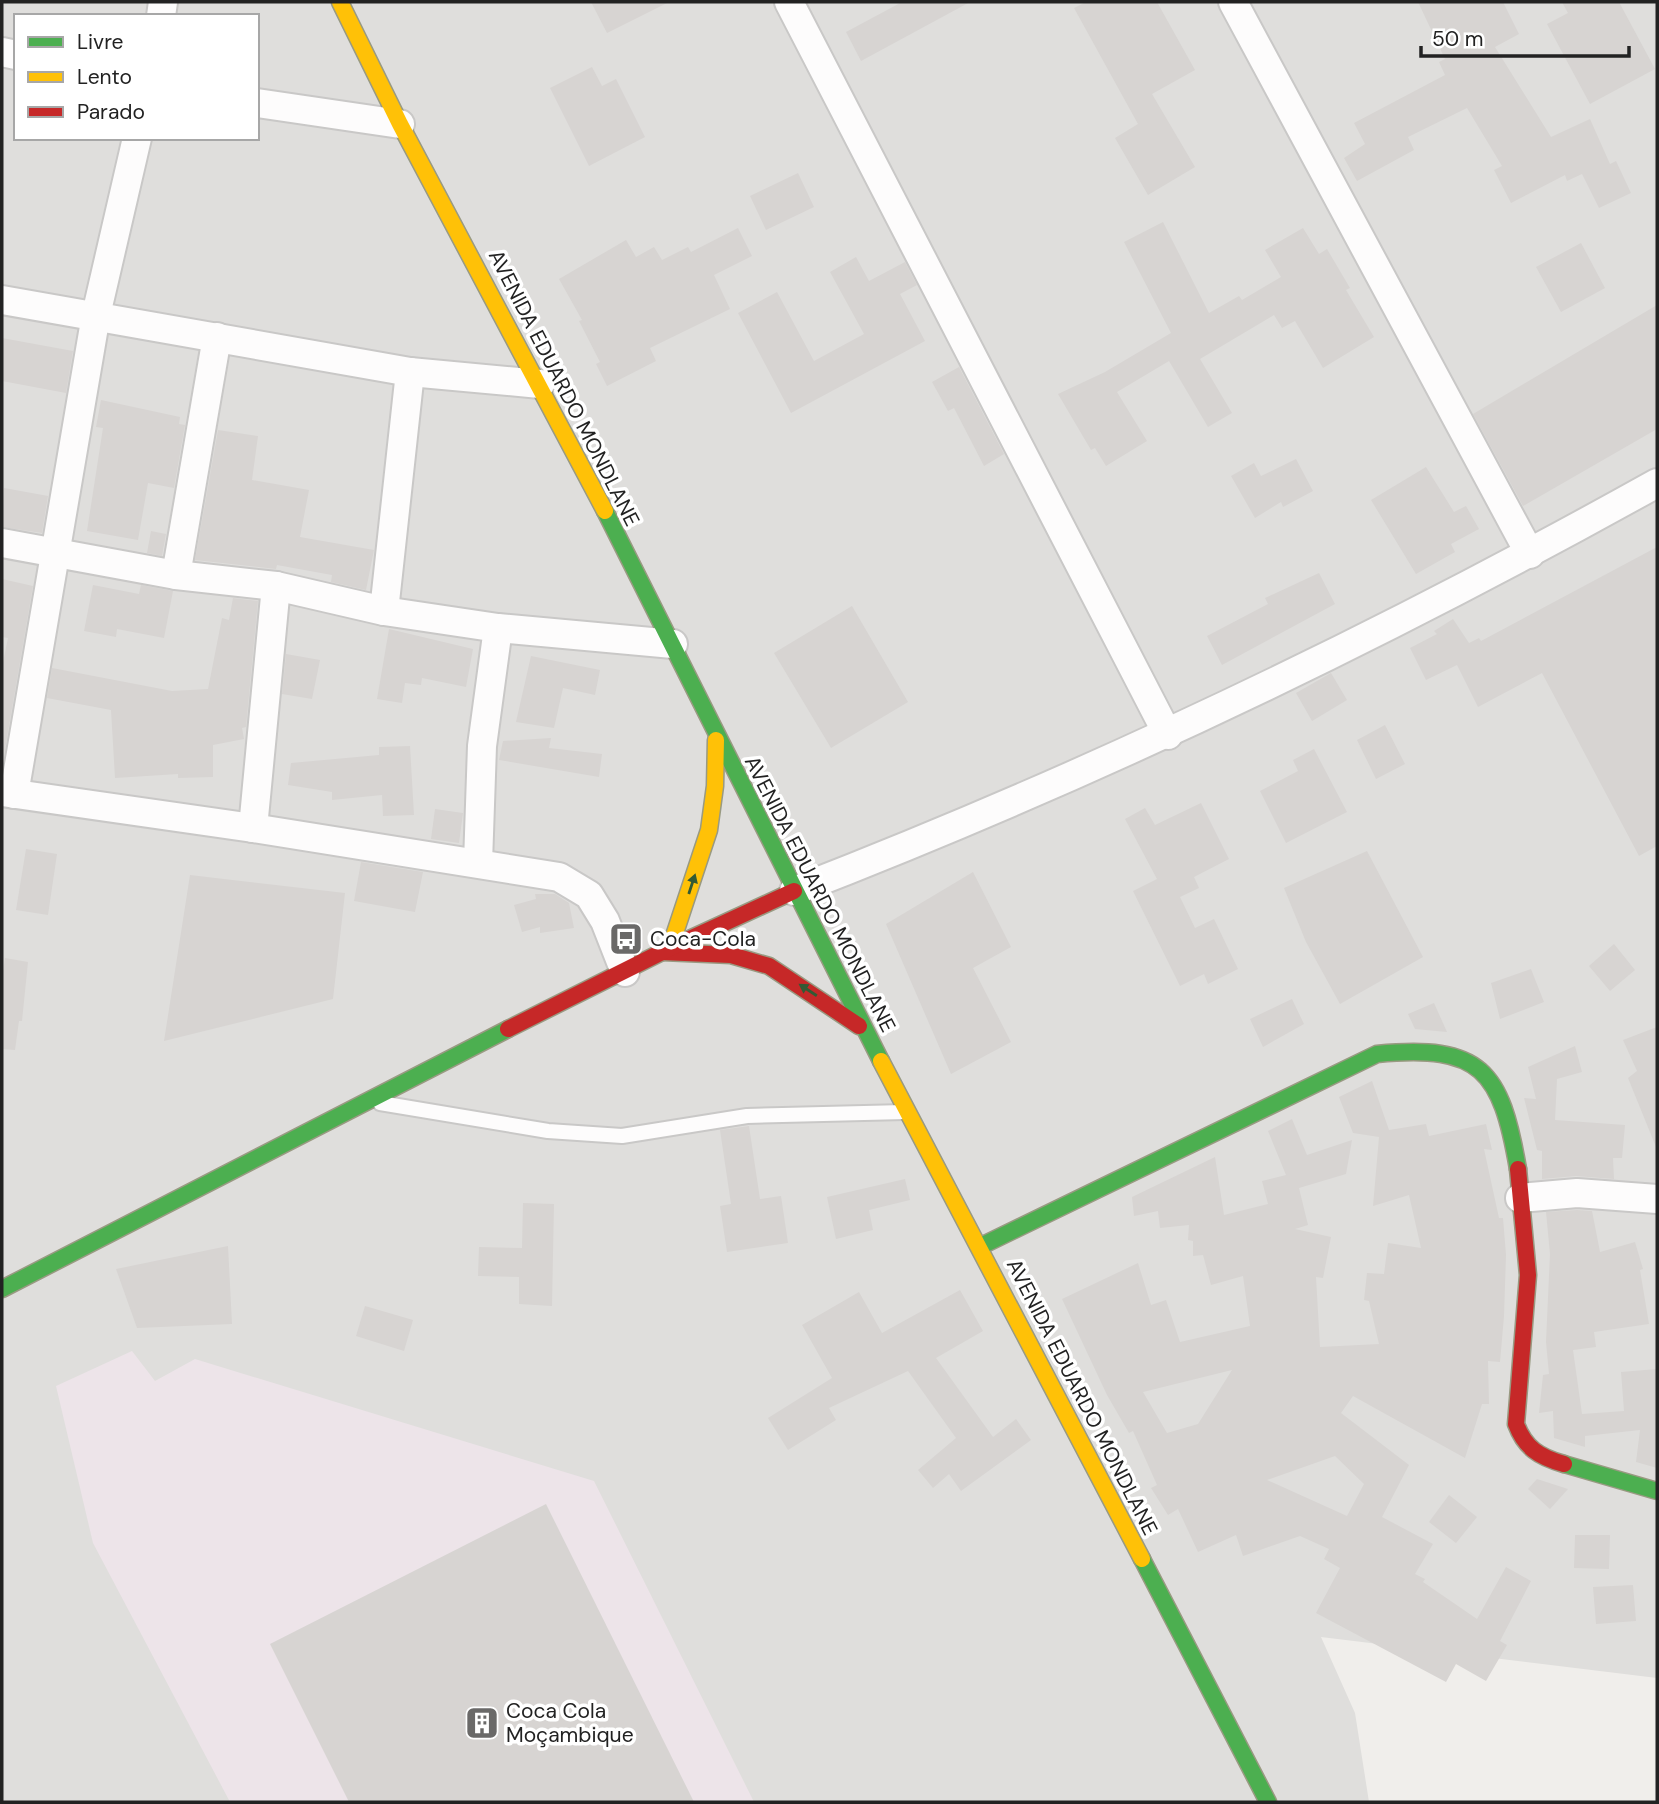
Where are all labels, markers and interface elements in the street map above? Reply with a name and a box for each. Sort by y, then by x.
legend [14,14,259,140]
scale bar [1421,14,1629,58]
text: 50 m [1432,25,1483,53]
text: Livre [77,28,124,56]
text: Lento [77,63,132,91]
text: Parado [77,98,145,126]
street label: AVENIDA EDUARDO MONDLANE [482,245,646,531]
street label: AVENIDA EDUARDO MONDLANE [738,751,902,1037]
one-way arrow [688,873,698,894]
bus stop icon: Coca-Cola [607,920,645,958]
place label: Coca-Cola [650,925,756,953]
one-way arrow [798,983,818,996]
street label: AVENIDA EDUARDO MONDLANE [1000,1254,1164,1540]
place label: Coca Cola Moçambique [506,1697,634,1749]
building icon: Coca Cola Moçambique [463,1704,501,1742]

